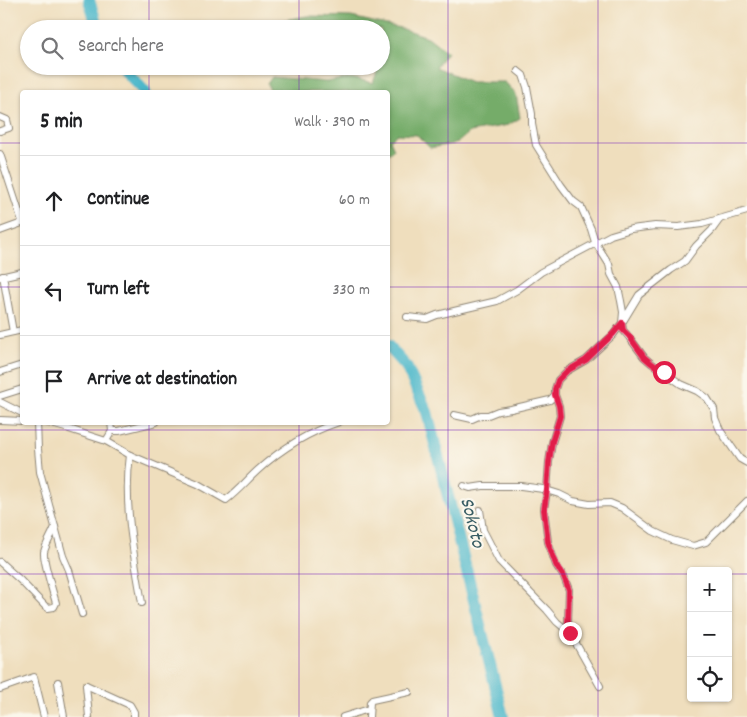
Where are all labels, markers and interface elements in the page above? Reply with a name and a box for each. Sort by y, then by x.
search box [20,20,390,75]
icon: search [38,34,66,62]
text: Search here [78,34,164,61]
text: 5 min [40,108,83,138]
text: Walk · 390 m [294,111,370,134]
icon: ahead [40,187,68,215]
text: Continue [87,187,149,214]
text: 60 m [339,189,370,212]
icon: left [40,277,68,305]
text: Turn left [87,277,150,304]
text: 330 m [332,279,370,302]
route start [653,361,676,384]
icon: arrive [40,367,68,395]
text: Arrive at destination [87,367,237,394]
water label: Sokoto [451,495,491,552]
map controls [687,567,732,702]
button: + [687,567,732,612]
button: − [687,612,732,657]
route end [559,622,582,645]
button: locate [687,657,732,702]

